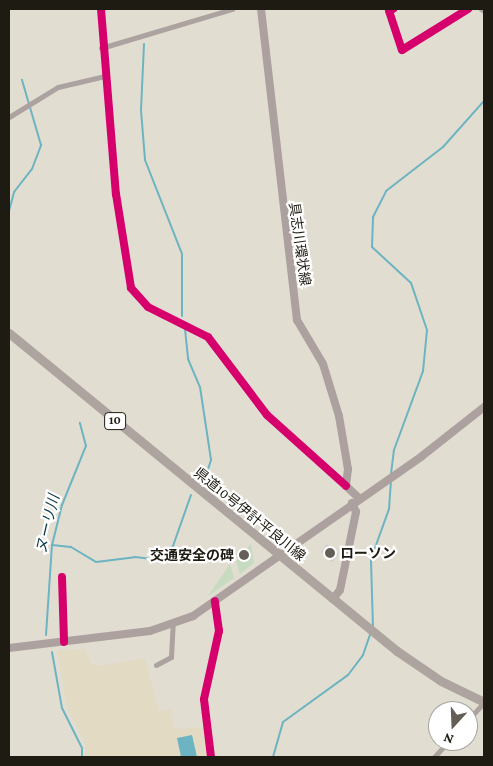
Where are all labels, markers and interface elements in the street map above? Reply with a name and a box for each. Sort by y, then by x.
street label: 具志川環状線 [286,201,314,287]
road number: 10 [104,412,126,431]
street label: 県道10号伊計平良川線 [191,464,309,564]
water label: ヌーリ川 [32,493,64,555]
place label: ローソン [340,545,396,561]
place label: 交通安全の碑 [150,547,234,563]
marker: ローソン [324,547,336,559]
marker: 交通安全の碑 [238,549,250,561]
north arrow [428,701,478,751]
text: N [441,730,455,748]

